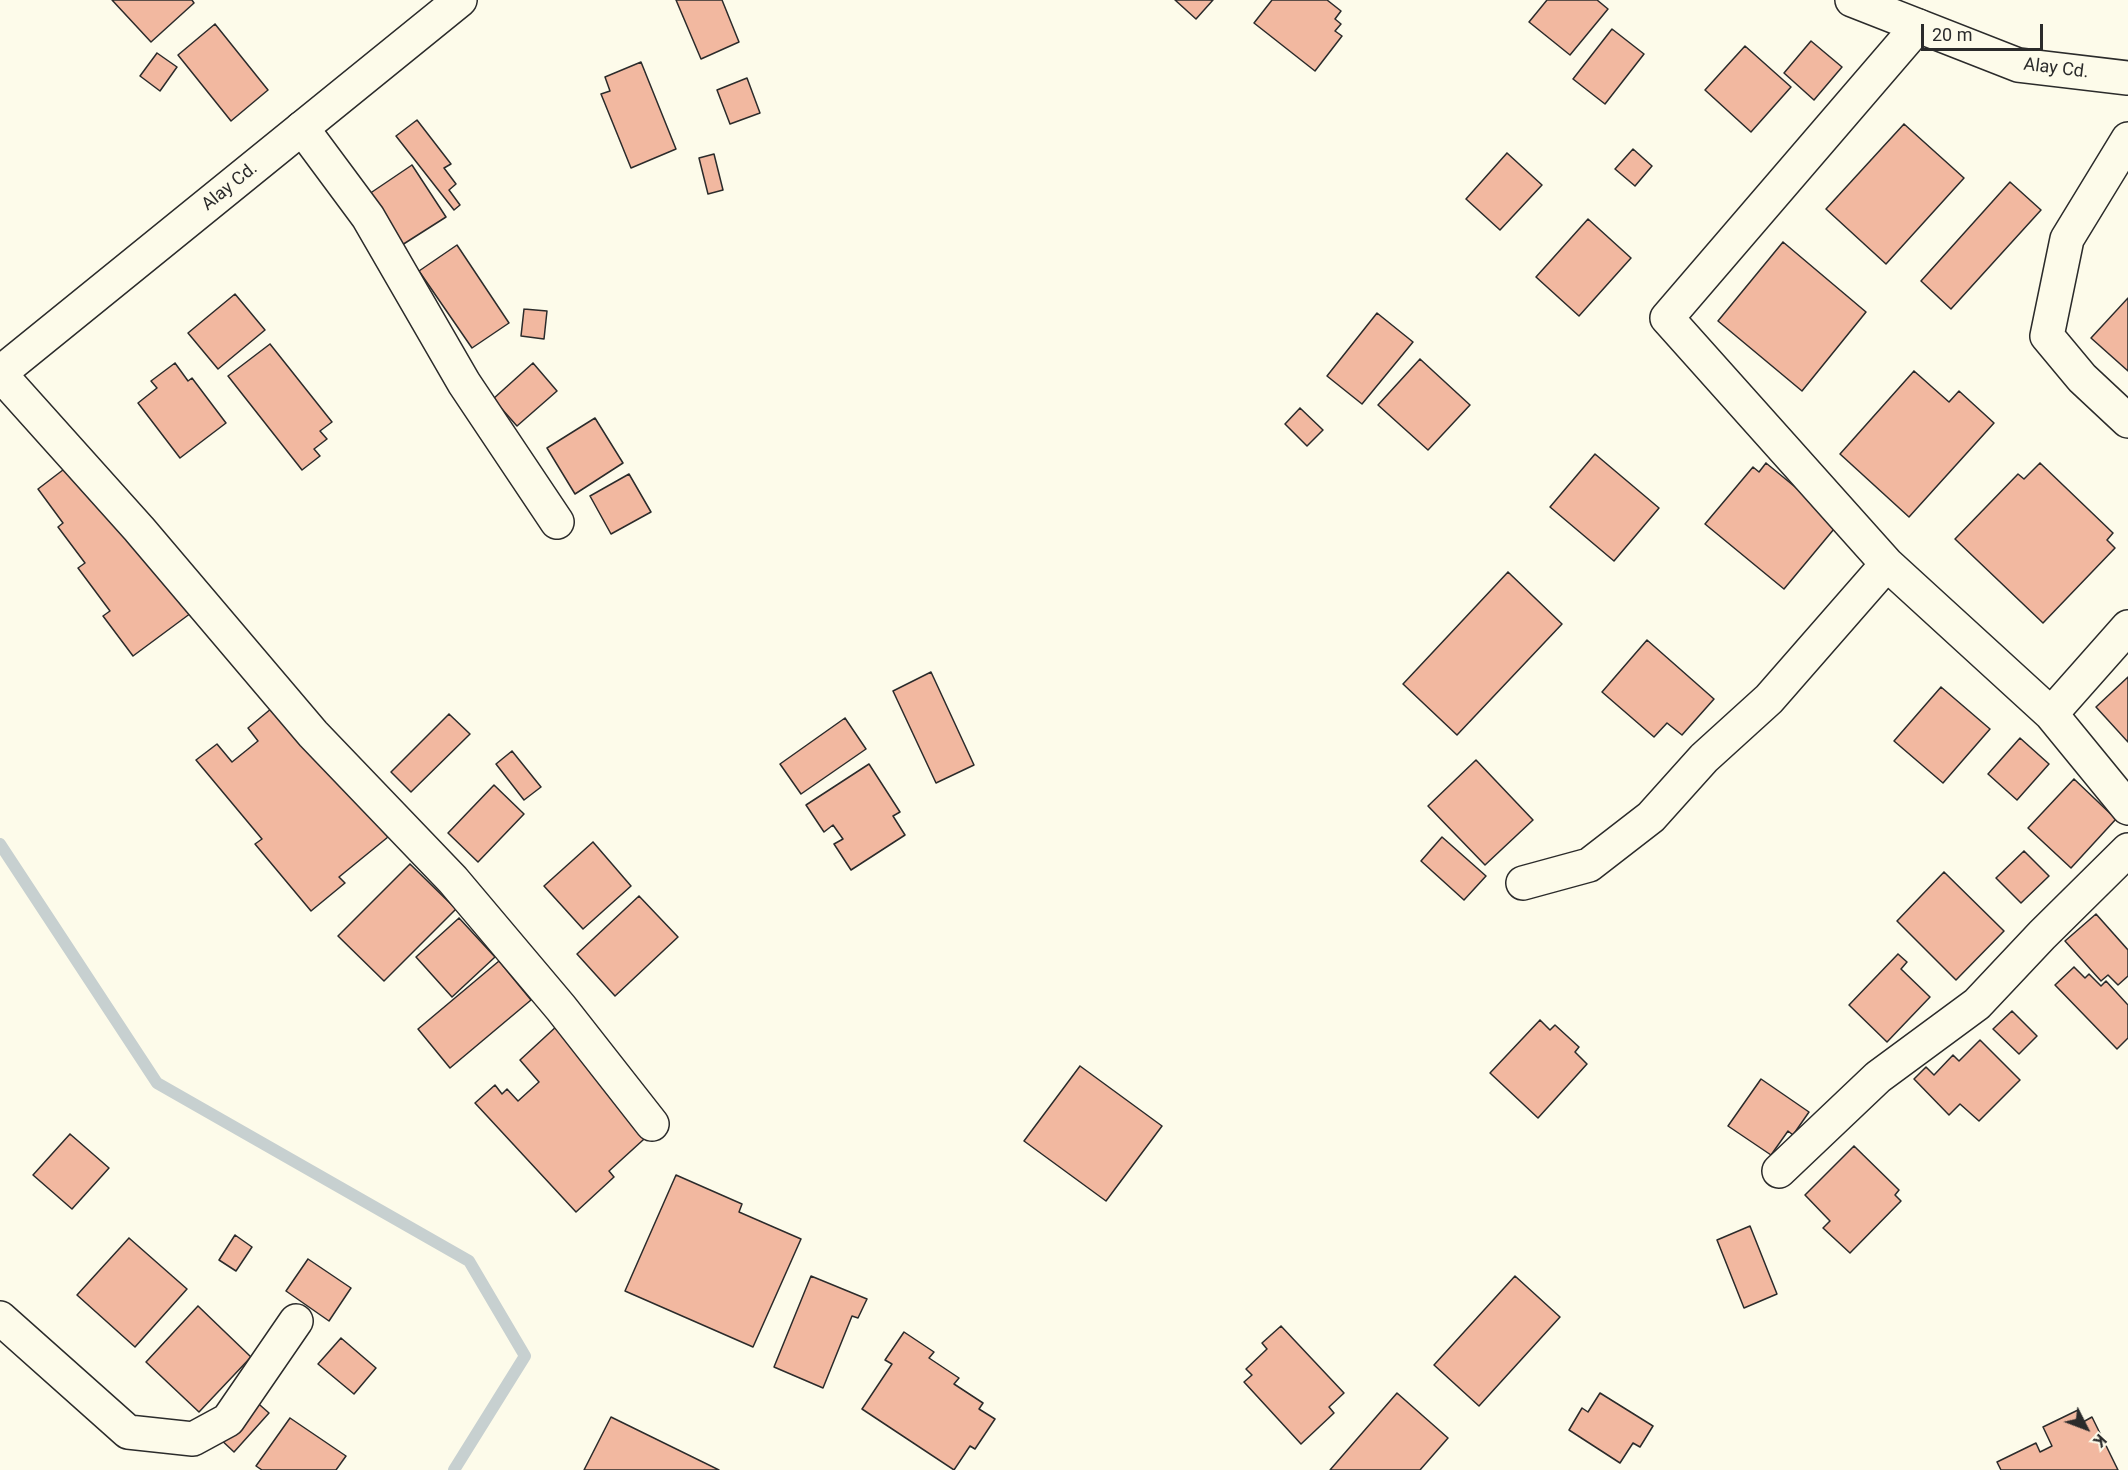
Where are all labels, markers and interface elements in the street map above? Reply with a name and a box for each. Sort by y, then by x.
scale bar [1924,12,2046,50]
text: 20 m [1932,24,1972,45]
street label: Alay Cd. [2022,54,2090,84]
street label: Alay Cd. [198,158,262,216]
north arrow [2056,1398,2116,1458]
text: K [2089,1430,2110,1451]

